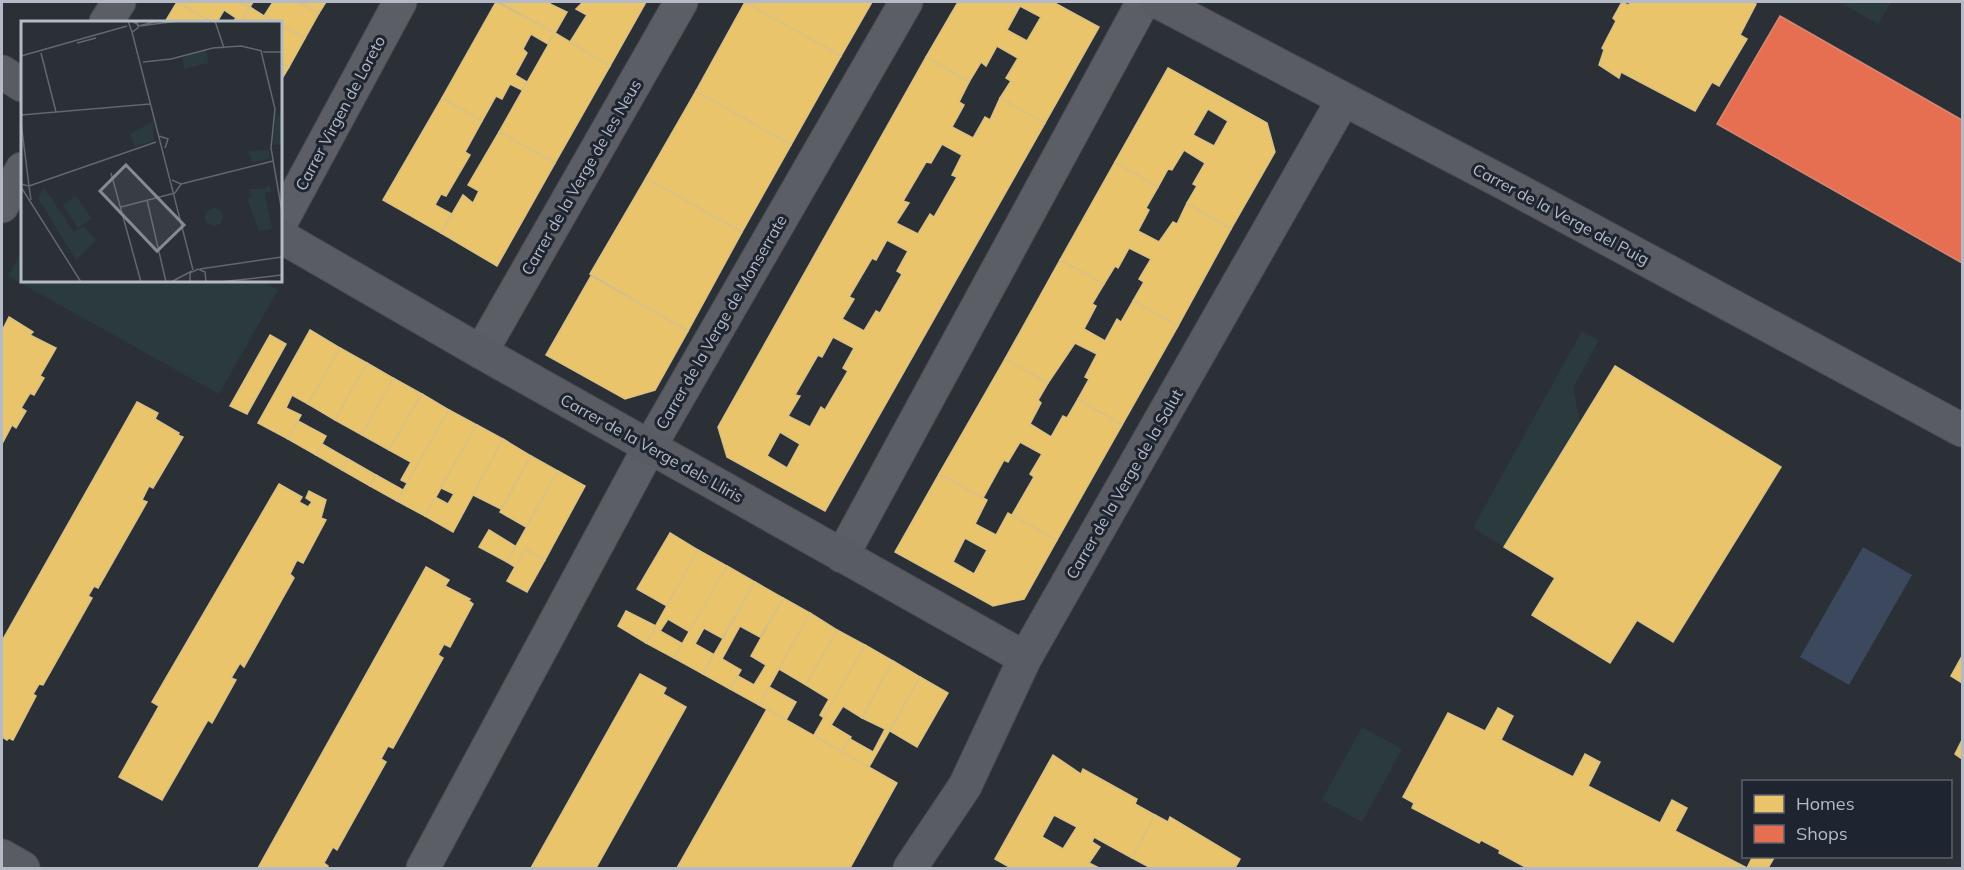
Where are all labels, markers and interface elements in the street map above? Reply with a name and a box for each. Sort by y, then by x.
inset map [21,21,282,282]
street label: Carrer Virgen de Loreto [291,32,389,194]
street label: Carrer de la Verge de les Neus [517,76,645,278]
street label: Carrer de la Verge del Puig [1469,159,1653,269]
street label: Carrer de la Verge de Monserrate [651,211,791,433]
street label: Carrer de la Verge de la Salut [1061,385,1187,583]
street label: Carrer de la Verge dels Lliris [557,389,747,507]
legend [1742,780,1952,858]
text: Homes [1796,792,1855,815]
text: Shops [1796,822,1848,845]

